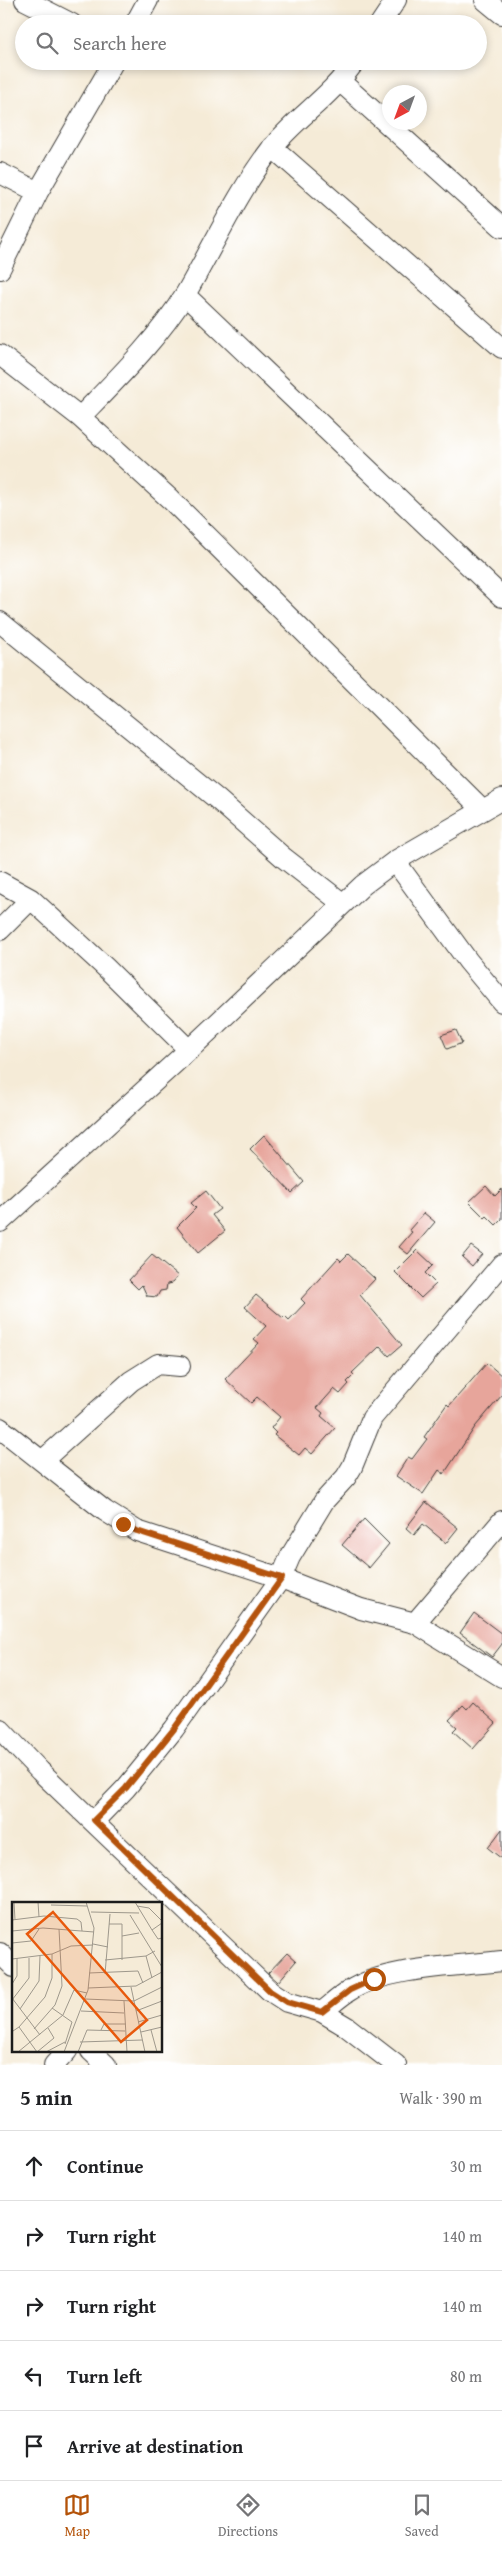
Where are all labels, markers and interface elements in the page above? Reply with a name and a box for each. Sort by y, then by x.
search box [15,15,487,70]
icon: search [33,29,61,57]
text: Search here [73,29,167,57]
north arrow [382,85,427,130]
route end [112,1513,135,1536]
inset map [12,1902,162,2052]
route start [363,1968,386,1991]
text: 5 min [20,2082,72,2113]
text: Walk · 390 m [399,2086,482,2110]
icon: ahead [20,2152,48,2180]
text: Continue [67,2152,144,2180]
text: 30 m [450,2154,482,2178]
icon: right [20,2222,48,2250]
text: Turn right [67,2222,156,2250]
text: 140 m [442,2224,482,2248]
icon: right [20,2292,48,2320]
text: Turn right [67,2292,156,2320]
text: 140 m [442,2294,482,2318]
icon: left [20,2362,48,2390]
text: Turn left [67,2362,142,2390]
text: 80 m [450,2364,482,2388]
icon: arrive [20,2432,48,2460]
text: Arrive at destination [67,2432,243,2460]
tab: Map [63,2491,91,2541]
tab: Directions [218,2491,278,2541]
tab: Saved [405,2491,439,2541]

